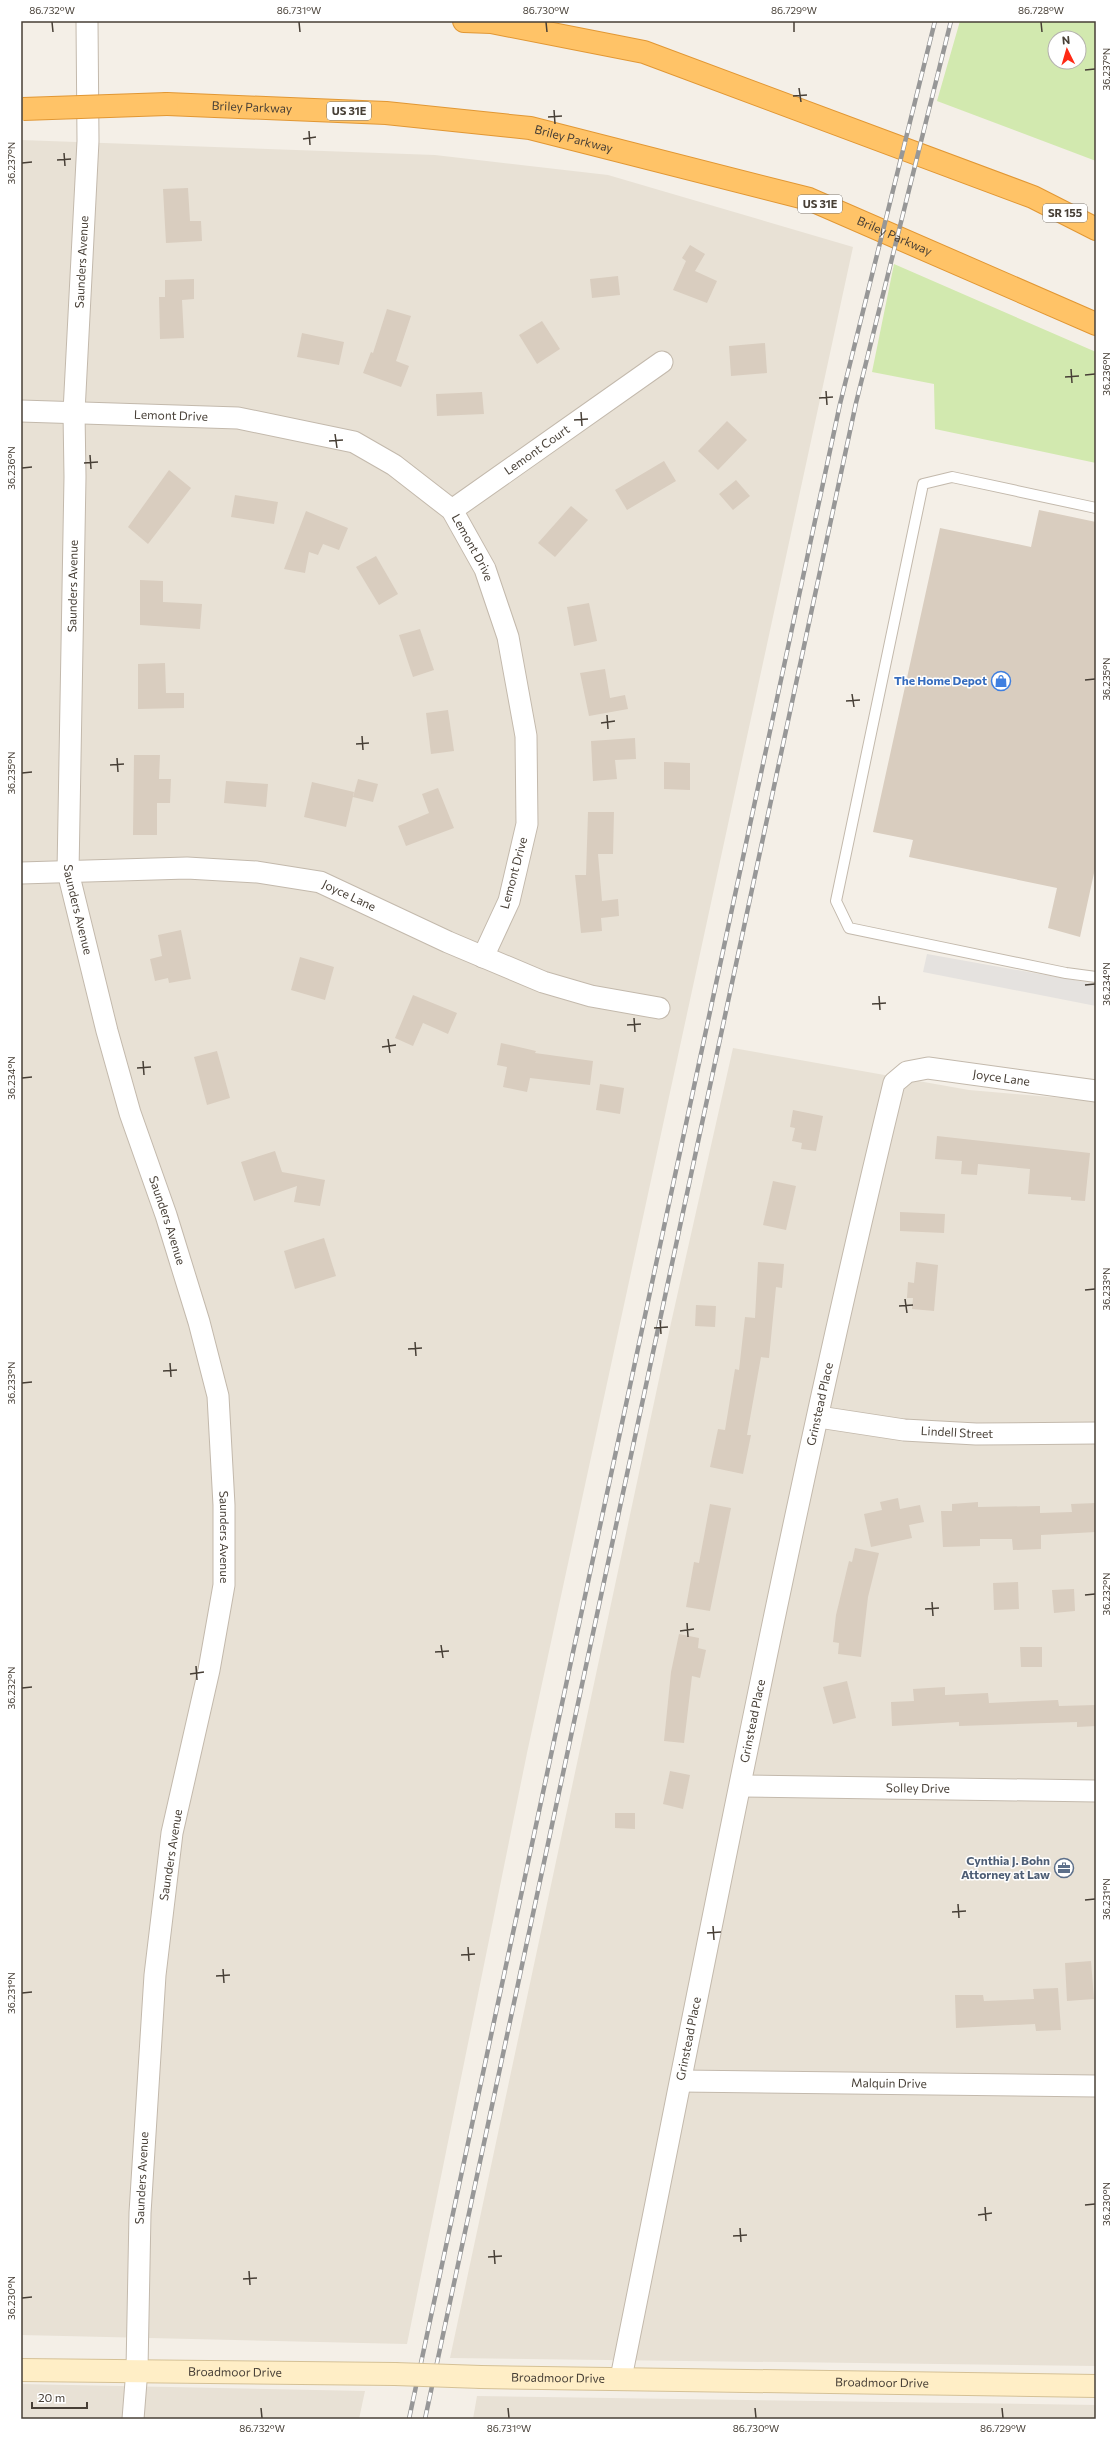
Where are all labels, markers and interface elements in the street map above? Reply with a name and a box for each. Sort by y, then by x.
text: 86.732°W [29,4,75,16]
text: 86.731°W [277,4,321,16]
text: 86.730°W [523,4,569,16]
text: 86.729°W [771,4,817,16]
text: 86.728°W [1018,4,1064,16]
north arrow [1047,30,1087,70]
text: N [1061,33,1071,46]
text: 36.237°N [1100,48,1112,90]
street label: Briley Parkway [212,98,292,115]
road number: US 31E [327,102,371,120]
street label: Briley Parkway [533,121,615,155]
text: 36.237°N [5,142,17,184]
road number: US 31E [798,195,842,213]
road number: SR 155 [1043,204,1087,222]
street label: Briley Parkway [855,213,934,258]
street label: Saunders Avenue [72,215,90,309]
text: 36.236°N [1100,352,1112,396]
street label: Lemont Drive [134,407,208,423]
street label: Lemont Court [501,421,572,477]
text: 36.236°N [5,446,17,490]
street label: Lemont Drive [450,511,497,583]
street label: Saunders Avenue [64,540,80,632]
text: 36.235°N [1100,657,1112,701]
shop icon: The Home Depot [990,670,1012,692]
place label: The Home Depot [894,673,987,687]
text: 36.235°N [5,751,17,795]
street label: Lemont Drive [497,835,529,910]
street label: Saunders Avenue [62,864,96,956]
street label: Joyce Lane [320,876,378,913]
text: 36.234°N [1100,962,1112,1006]
text: 36.234°N [5,1056,17,1100]
street label: Joyce Lane [972,1066,1031,1088]
street label: Saunders Avenue [147,1174,189,1266]
text: 36.233°N [1100,1267,1112,1311]
text: 36.233°N [5,1361,17,1405]
street label: Grinstead Place [803,1361,835,1447]
street label: Lindell Street [920,1423,993,1440]
street label: Saunders Avenue [217,1490,232,1583]
text: 36.232°N [1100,1572,1112,1616]
text: 36.232°N [5,1666,17,1710]
street label: Grinstead Place [736,1678,767,1764]
street label: Solley Drive [886,1780,950,1795]
street label: Saunders Avenue [156,1808,184,1902]
place label: Cynthia J. Bohn Attorney at Law [961,1853,1050,1881]
office icon: Cynthia J. Bohn Attorney at Law [1053,1857,1075,1879]
text: 36.231°N [1100,1878,1112,1920]
text: 36.231°N [5,1972,17,2014]
street label: Grinstead Place [673,1996,703,2082]
street label: Malquin Drive [851,2075,927,2090]
street label: Saunders Avenue [132,2131,150,2225]
text: 36.230°N [1100,2182,1112,2226]
text: 36.230°N [5,2276,17,2320]
street label: Broadmoor Drive [188,2364,282,2379]
street label: Broadmoor Drive [511,2369,605,2385]
street label: Broadmoor Drive [835,2374,929,2390]
scale bar [32,2384,87,2410]
text: 20 m [38,2390,65,2404]
text: 86.732°W [239,2422,285,2434]
text: 86.731°W [487,2422,531,2434]
text: 86.730°W [733,2422,779,2434]
text: 86.729°W [980,2422,1026,2434]

